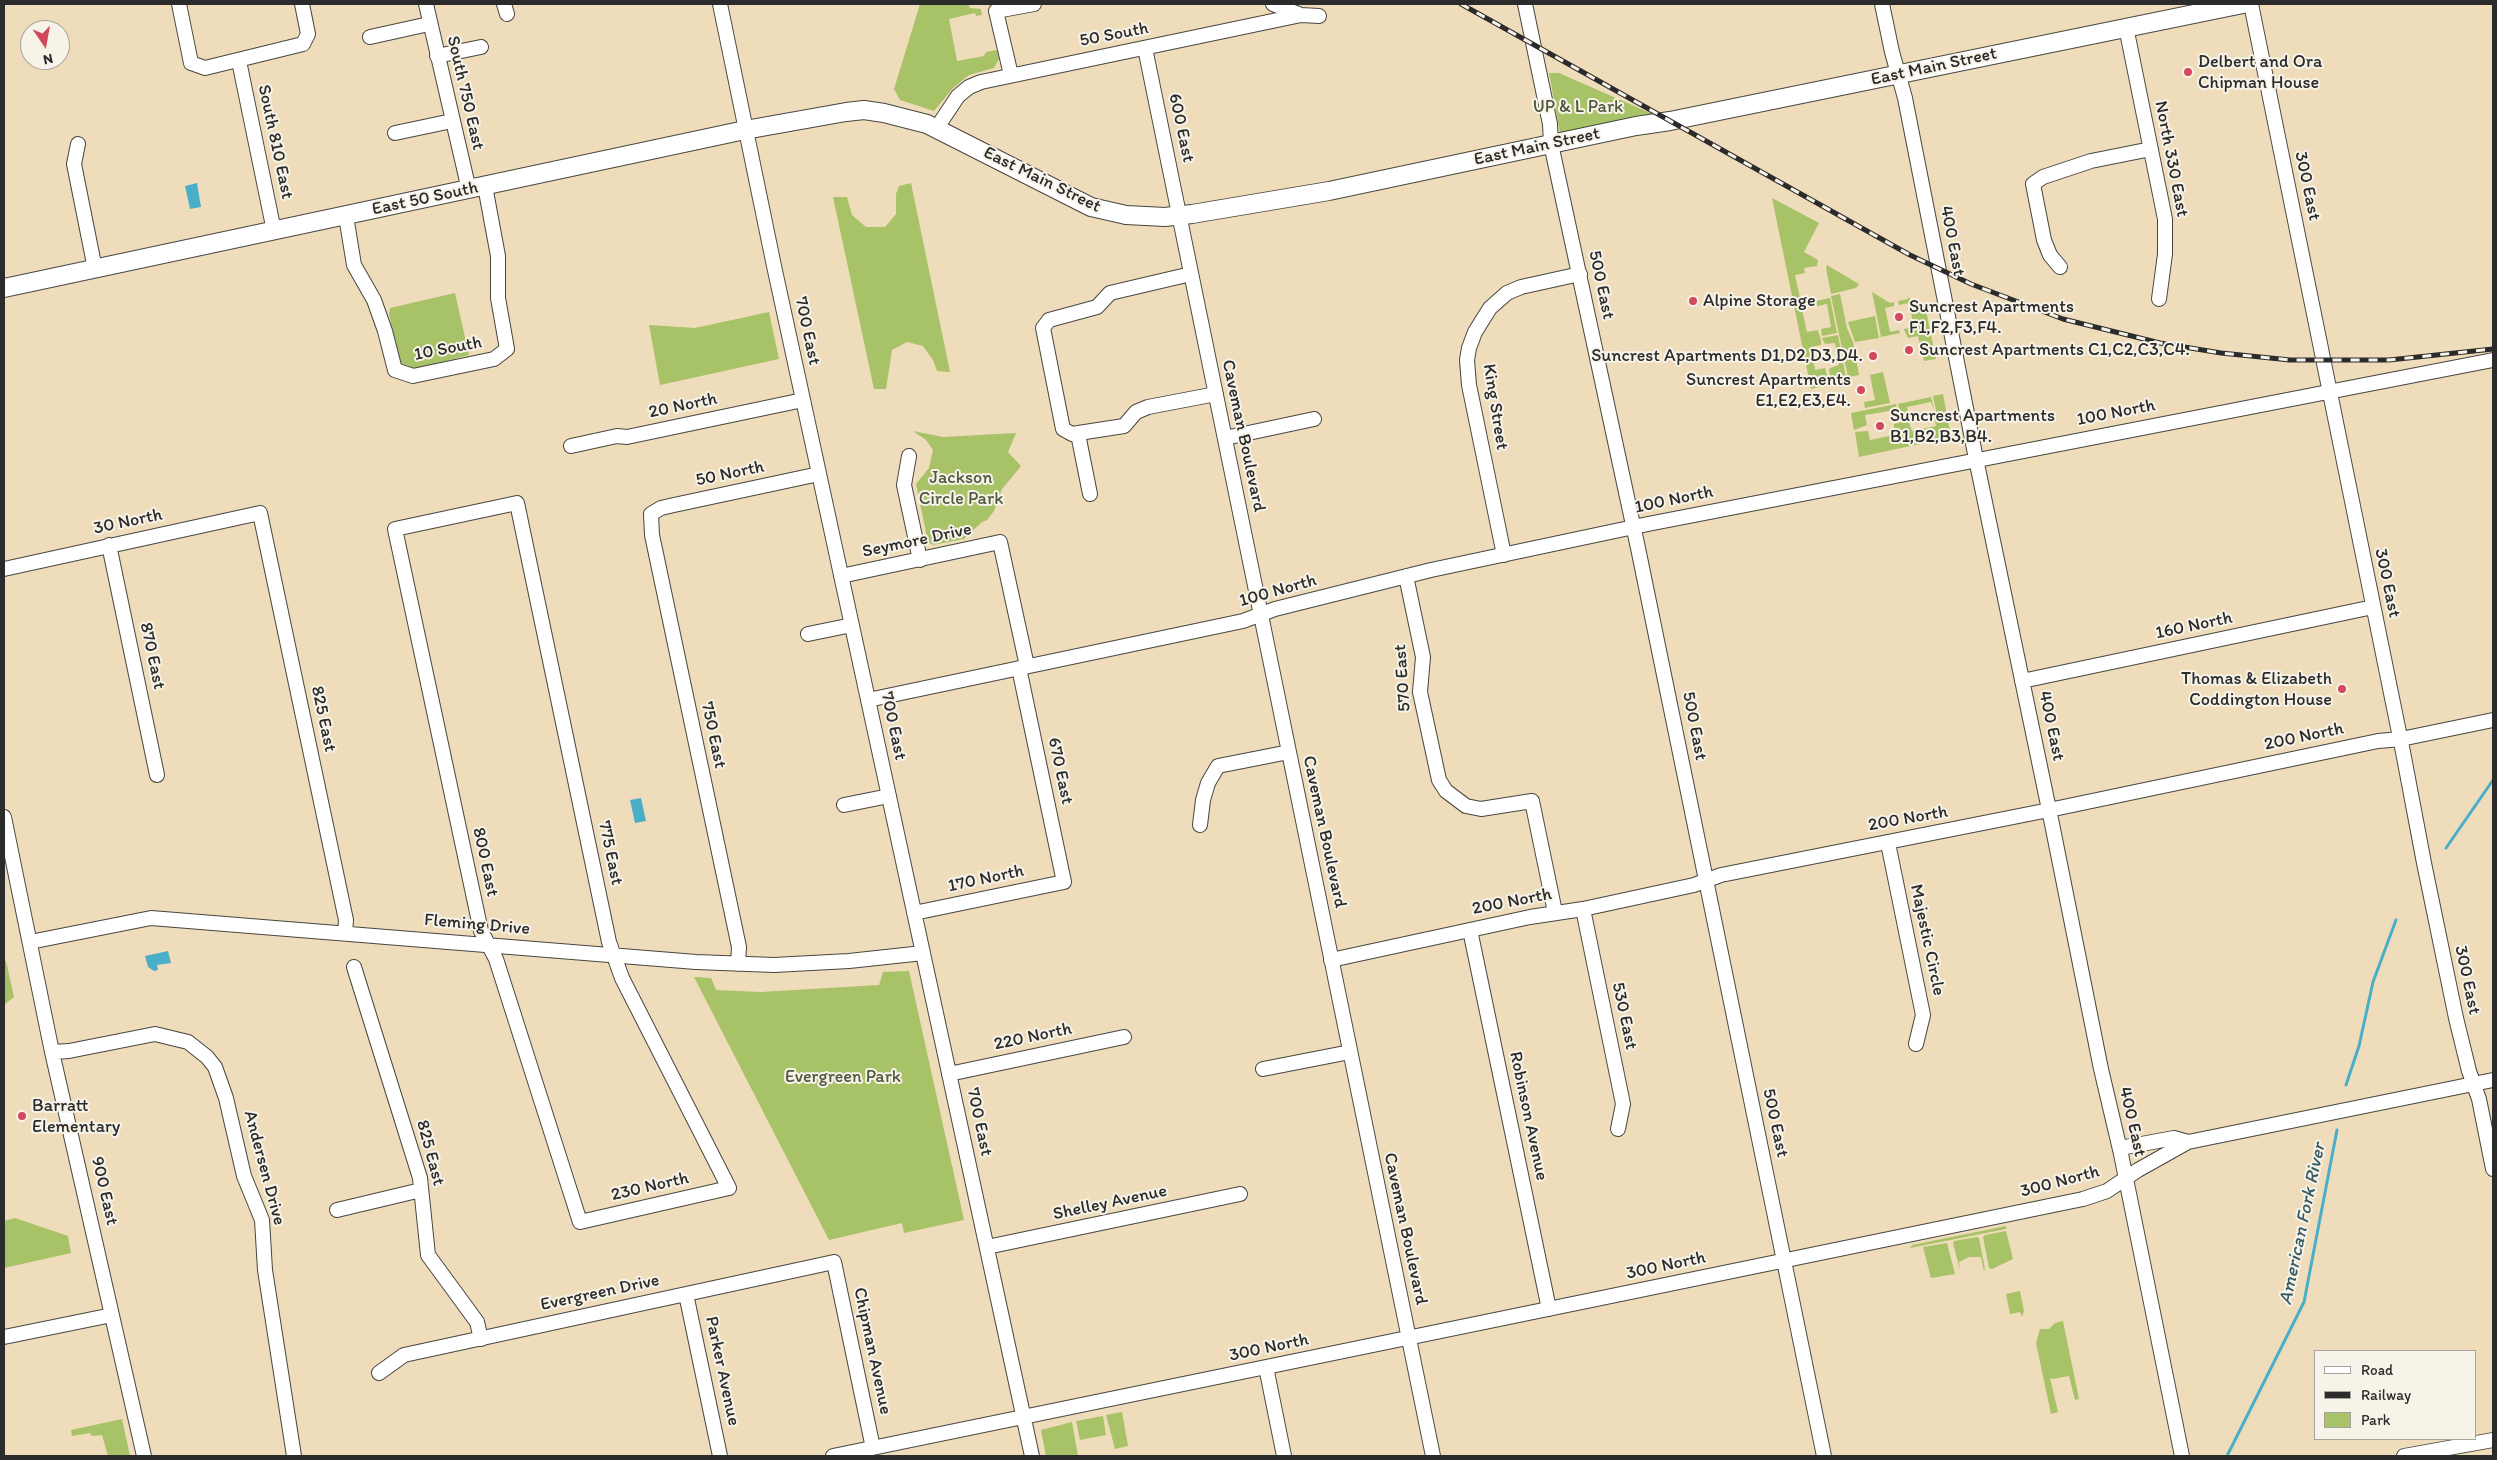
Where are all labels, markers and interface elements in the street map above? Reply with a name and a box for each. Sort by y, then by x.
street label: 50 South [1078,18,1150,52]
north arrow [20,20,70,70]
street label: South 750 East [441,34,489,152]
street label: East Main Street [1869,43,1999,91]
text: N [42,50,54,68]
place label: Delbert and Ora Chipman House [2198,51,2322,94]
marker: Delbert and Ora Chipman House [2182,66,2194,78]
street label: South 810 East [252,83,298,201]
street label: 600 East [1163,92,1199,164]
park label: UP & L Park [1533,96,1623,118]
street label: North 330 East [2149,99,2193,219]
street label: East Main Street [1472,123,1602,171]
street label: East Main Street [980,142,1104,218]
street label: 300 East [2289,149,2325,223]
street label: East 50 South [370,177,480,221]
street label: 400 East [1935,204,1969,278]
street label: 500 East [1583,249,1619,321]
place label: Alpine Storage [1703,290,1816,312]
street label: 700 East [789,295,825,367]
marker: Alpine Storage [1687,295,1699,307]
place label: Suncrest Apartments F1,F2,F3,F4. [1909,296,2074,338]
marker: Suncrest Apartments F1,F2,F3,F4. [1893,311,1905,323]
street label: 10 South [412,332,484,366]
place label: Suncrest Apartments C1,C2,C3,C4. [1919,339,2190,361]
marker: Suncrest Apartments C1,C2,C3,C4. [1903,344,1915,356]
place label: Suncrest Apartments D1,D2,D3,D4. [1591,345,1863,367]
marker: Suncrest Apartments D1,D2,D3,D4. [1867,350,1879,362]
street label: Caveman Boulevard [1216,358,1270,514]
street label: King Street [1478,362,1512,452]
place label: Suncrest Apartments E1,E2,E3,E4. [1686,369,1851,412]
marker: Suncrest Apartments E1,E2,E3,E4. [1855,384,1867,396]
street label: 20 North [647,388,719,424]
street label: 100 North [2075,395,2157,431]
place label: Suncrest Apartments B1,B2,B3,B4. [1890,405,2055,448]
marker: Suncrest Apartments B1,B2,B3,B4. [1874,420,1886,432]
street label: 50 North [694,456,766,492]
park label: Jackson Circle Park [919,467,1003,509]
street label: 100 North [1633,481,1715,519]
street label: 30 North [92,504,164,540]
street label: Seymore Drive [860,519,974,563]
street label: 300 East [2369,546,2405,620]
street label: 100 North [1237,570,1319,612]
street label: 160 North [2154,607,2234,645]
street label: 870 East [134,621,170,691]
street label: 570 East [1390,644,1416,712]
place label: Thomas & Elizabeth Coddington House [2181,668,2332,711]
marker: Thomas & Elizabeth Coddington House [2336,683,2348,695]
street label: 825 East [305,684,341,754]
street label: 400 East [2033,689,2069,763]
street label: 700 East [875,690,911,762]
street label: 500 East [1677,690,1711,762]
street label: 750 East [695,700,731,770]
street label: 200 North [2262,718,2346,756]
street label: 670 East [1042,736,1078,806]
street label: Caveman Boulevard [1297,754,1351,910]
street label: 200 North [1866,801,1950,837]
street label: 775 East [593,819,627,887]
street label: 800 East [467,825,503,899]
street label: 170 North [946,860,1026,898]
street label: Majestic Circle [1905,882,1949,998]
street label: 200 North [1470,884,1554,920]
street label: Fleming Drive [423,910,531,940]
street label: 300 East [2449,943,2485,1017]
street label: 530 East [1606,980,1642,1052]
street label: 220 North [992,1018,1074,1056]
street label: Robinson Avenue [1504,1050,1552,1182]
park label: Evergreen Park [785,1066,901,1088]
street label: 400 East [2113,1085,2151,1159]
street label: 700 East [961,1086,997,1158]
street label: 500 East [1757,1087,1793,1159]
place label: Barratt Elementary [32,1095,120,1138]
street label: Andersen Drive [238,1108,290,1228]
marker: Barratt Elementary [16,1110,28,1122]
street label: 825 East [411,1118,449,1188]
water label: American Fork River [2275,1141,2331,1307]
street label: Caveman Boulevard [1378,1151,1432,1307]
street label: 900 East [86,1155,122,1227]
street label: 300 North [2018,1161,2102,1203]
street label: 230 North [609,1168,691,1206]
street label: Shelley Avenue [1051,1180,1169,1226]
street label: 300 North [1624,1247,1708,1285]
street label: Evergreen Drive [538,1270,662,1316]
street label: Chipman Avenue [848,1286,896,1416]
street label: Parker Avenue [700,1314,744,1428]
street label: 300 North [1227,1329,1311,1367]
legend [2314,1350,2477,1440]
text: Road [2361,1361,2393,1379]
text: Railway [2361,1386,2411,1404]
text: Park [2361,1411,2391,1429]

